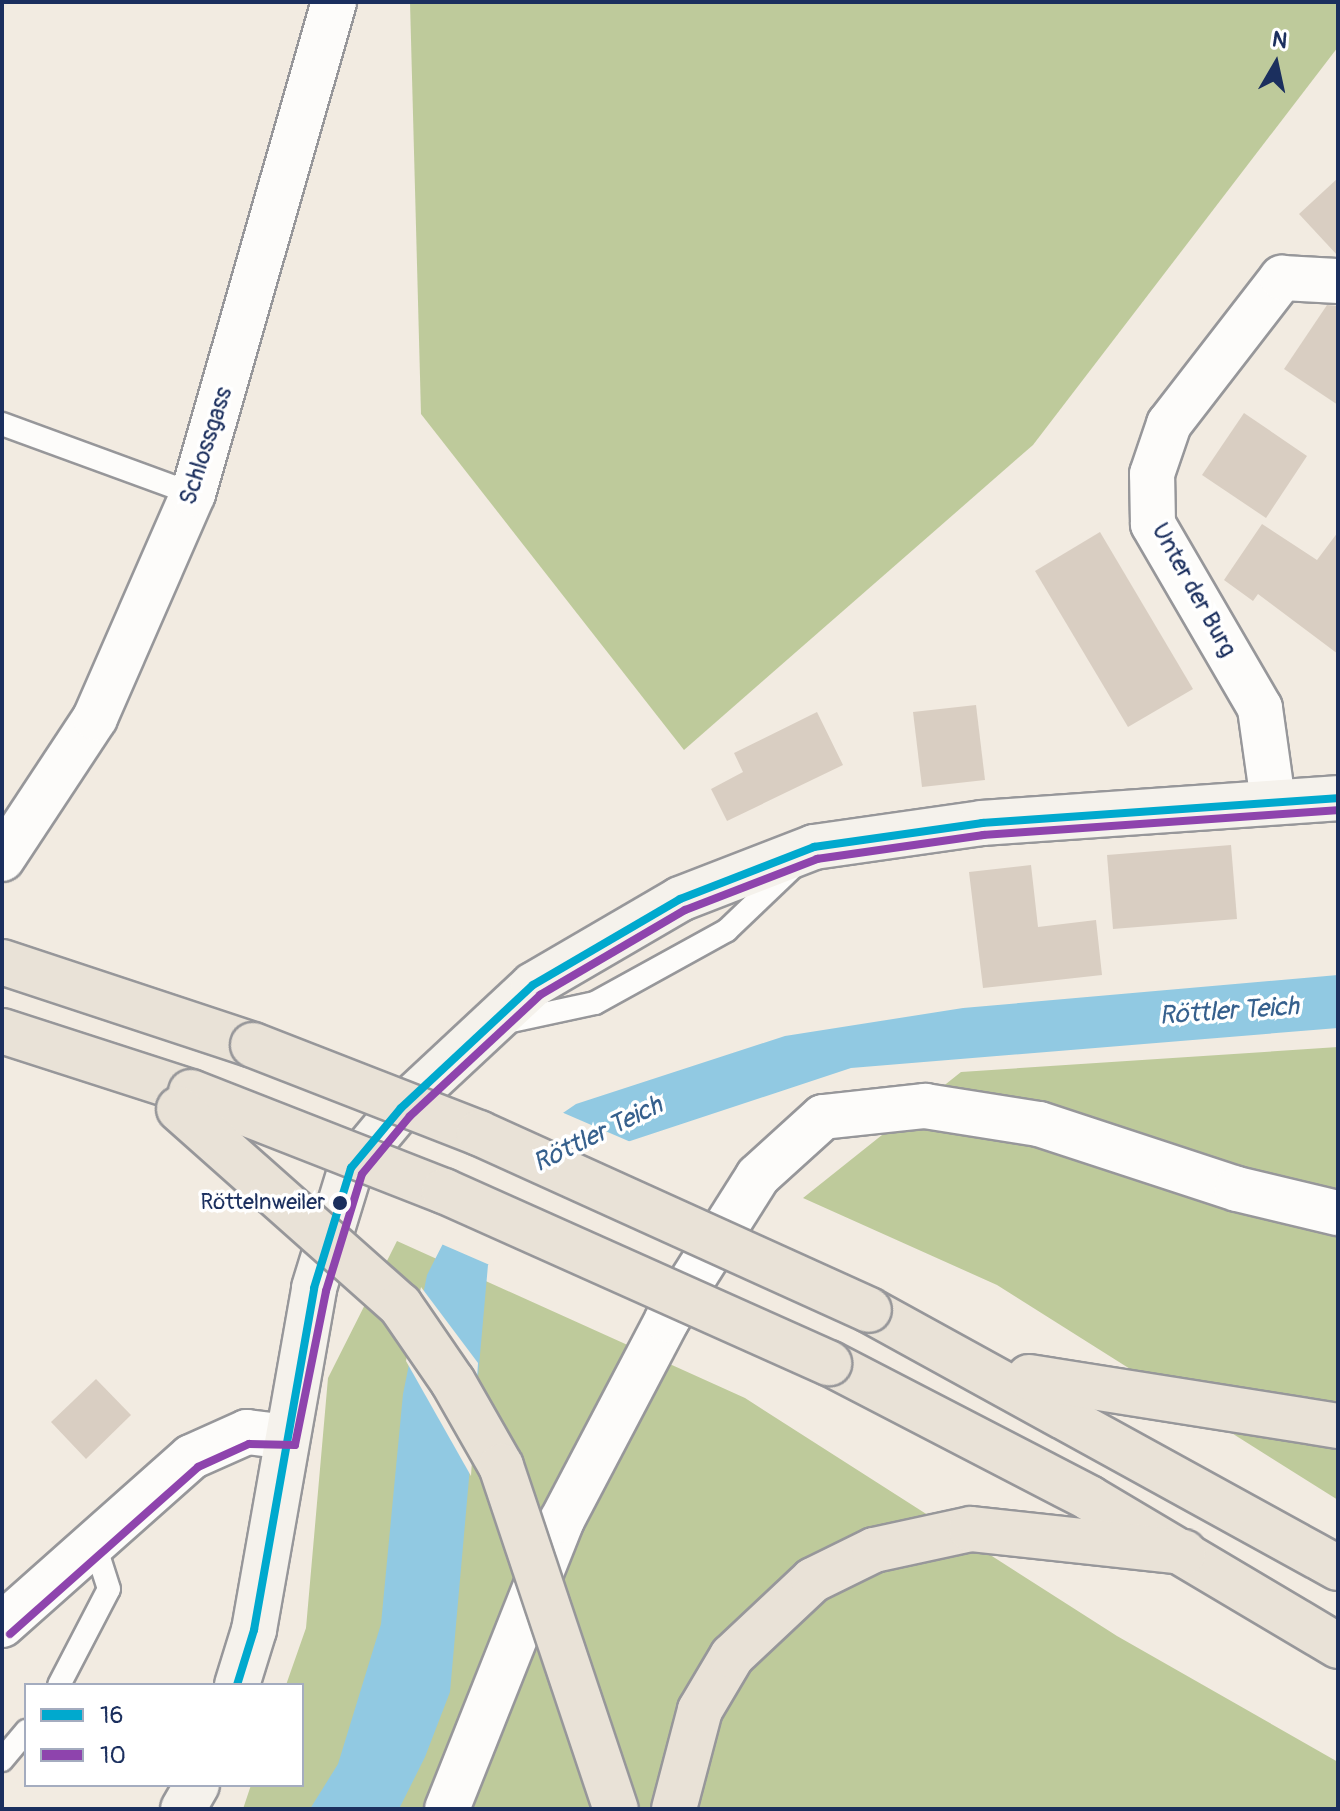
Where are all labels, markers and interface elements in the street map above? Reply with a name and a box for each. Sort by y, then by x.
north arrow [1236,24,1316,104]
text: N [1270,25,1289,55]
street label: Schlossgass [173,383,239,509]
street label: Unter der Burg [1145,518,1243,662]
water label: Röttler Teich [1158,992,1300,1032]
water label: Röttler Teich [528,1090,668,1180]
place label: Röttelnweiler [200,1190,325,1216]
marker: Röttelnweiler [332,1195,348,1211]
legend [24,1683,304,1787]
text: 16 [100,1701,123,1730]
text: 10 [100,1741,126,1770]

